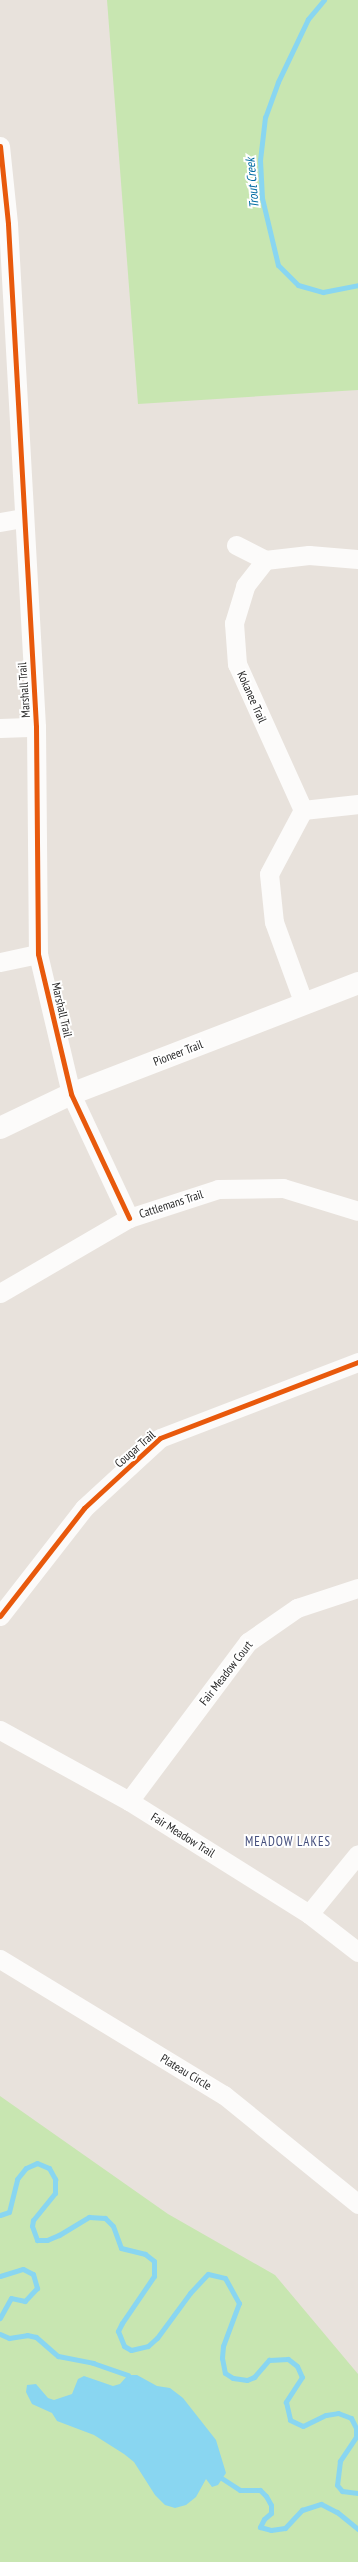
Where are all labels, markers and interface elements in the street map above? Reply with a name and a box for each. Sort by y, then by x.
water label: Trout Creek [243,157,263,209]
street label: Marshall Trail [15,662,33,718]
street label: Kokanee Trail [234,669,270,725]
street label: Marshall Trail [49,981,75,1039]
street label: Pioneer Trail [151,1037,205,1069]
street label: Cattlemans Trail [137,1187,205,1221]
street label: Cougar Trail [112,1427,158,1471]
street label: Fair Meadow Court [196,1638,256,1708]
street label: Fair Meadow Trail [148,1809,218,1861]
district label: MEADOW LAKES [245,1834,331,1850]
street label: Plateau Circle [158,2051,214,2093]

